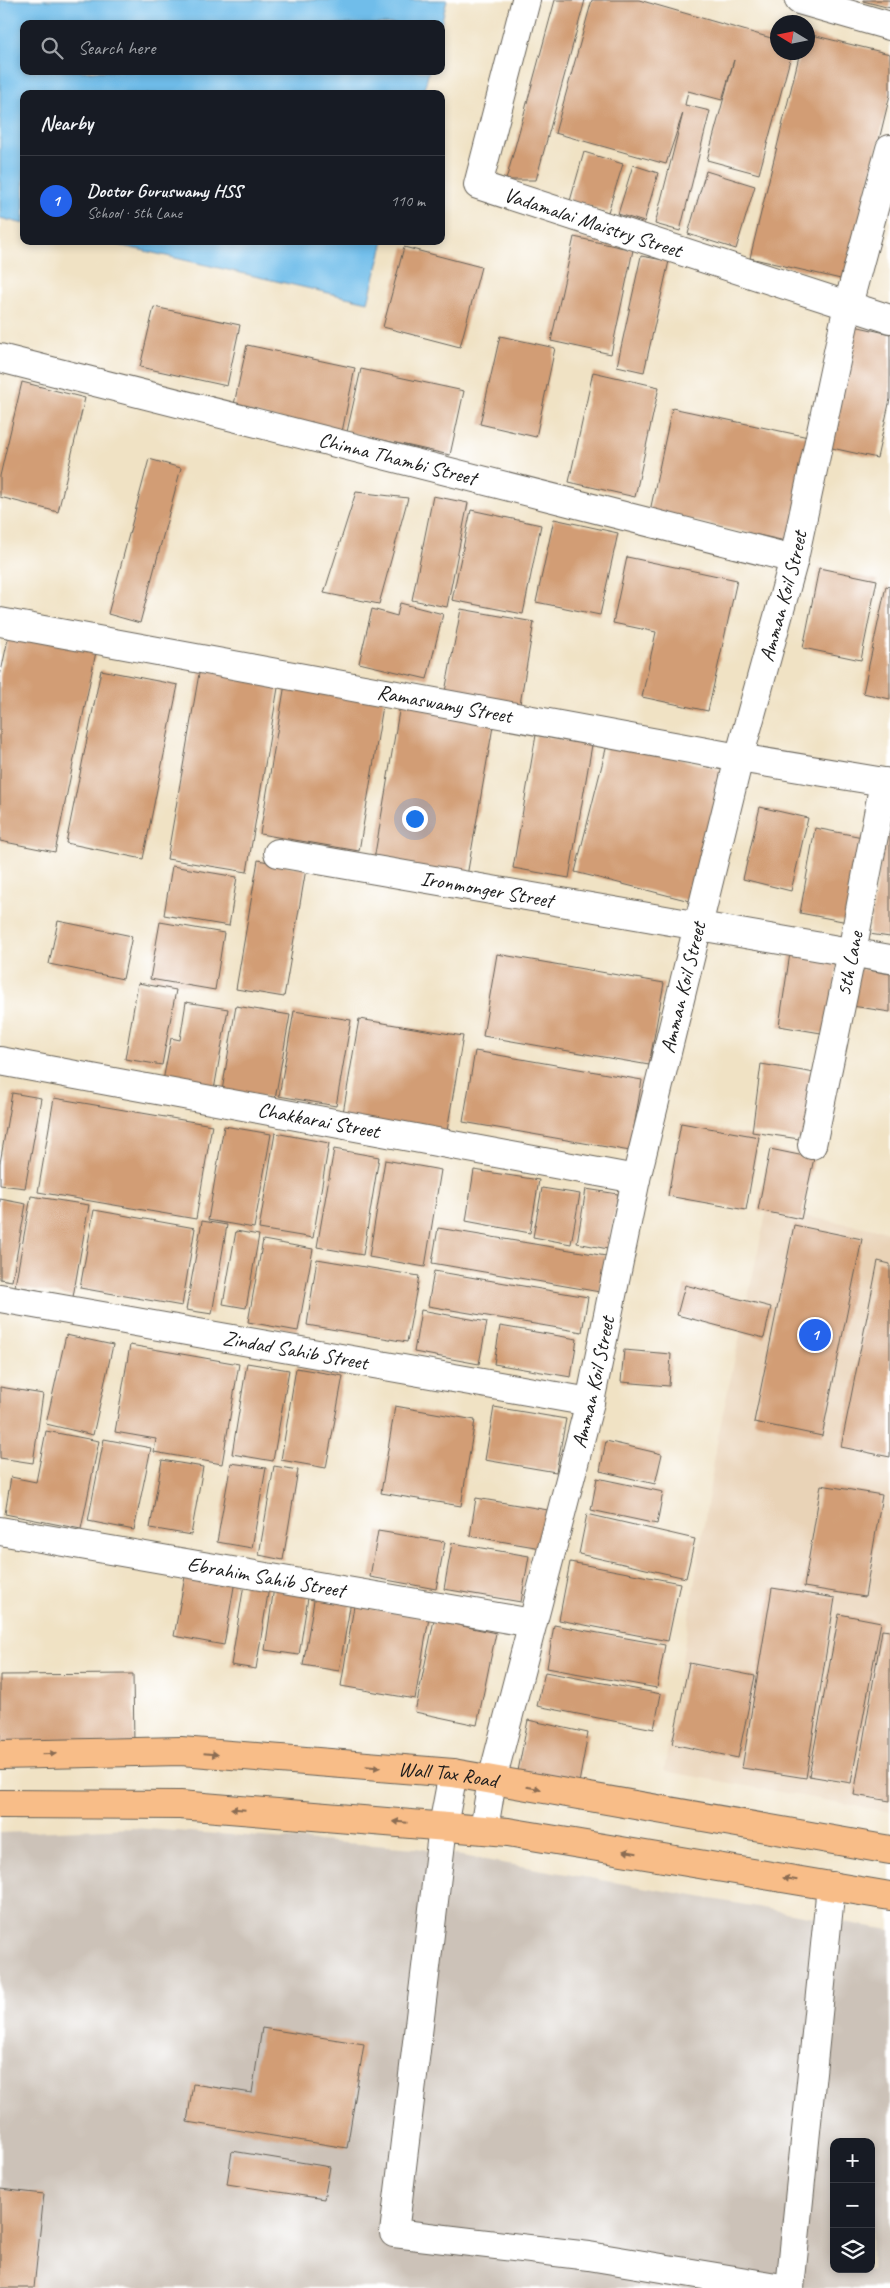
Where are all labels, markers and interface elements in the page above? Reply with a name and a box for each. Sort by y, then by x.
north arrow [770,15,815,60]
search box [20,20,445,75]
icon: search [38,34,66,62]
text: Search here [78,36,155,60]
text: Nearby [40,110,93,136]
text: Doctor Guruswamy HSS [87,179,242,203]
street label: Vadamalai Maistry Street [501,181,687,264]
text: 1 [52,191,60,211]
text: 110 m [391,191,425,211]
text: School · 5th Lane [87,203,182,223]
street label: Chinna Thambi Street [316,426,482,492]
street label: Amman Koil Street [753,527,813,664]
street label: Ramaswamy Street [375,679,516,729]
your location [402,806,428,832]
street label: Ironmonger Street [419,865,558,914]
street label: Amman Koil Street [654,917,712,1056]
street label: 5th Lane [830,928,869,999]
street label: Chakkarai Street [256,1096,384,1144]
street label: Amman Koil Street [566,1312,621,1451]
pin: 1 [799,1316,831,1354]
street label: Zindad Sahib Street [221,1325,372,1376]
street label: Ebrahim Sahib Street [185,1551,350,1604]
one-way arrow [41,1750,57,1758]
one-way arrow [203,1750,219,1758]
street label: Wall Tax Road [397,1756,503,1794]
one-way arrow [365,1763,381,1771]
one-way arrow [526,1784,542,1792]
one-way arrow [229,1805,245,1813]
one-way arrow [391,1818,407,1826]
one-way arrow [622,1848,638,1856]
one-way arrow [782,1874,798,1882]
map controls [830,2138,875,2273]
button: + [830,2138,875,2183]
button: − [830,2183,875,2228]
button: layers [830,2228,875,2273]

